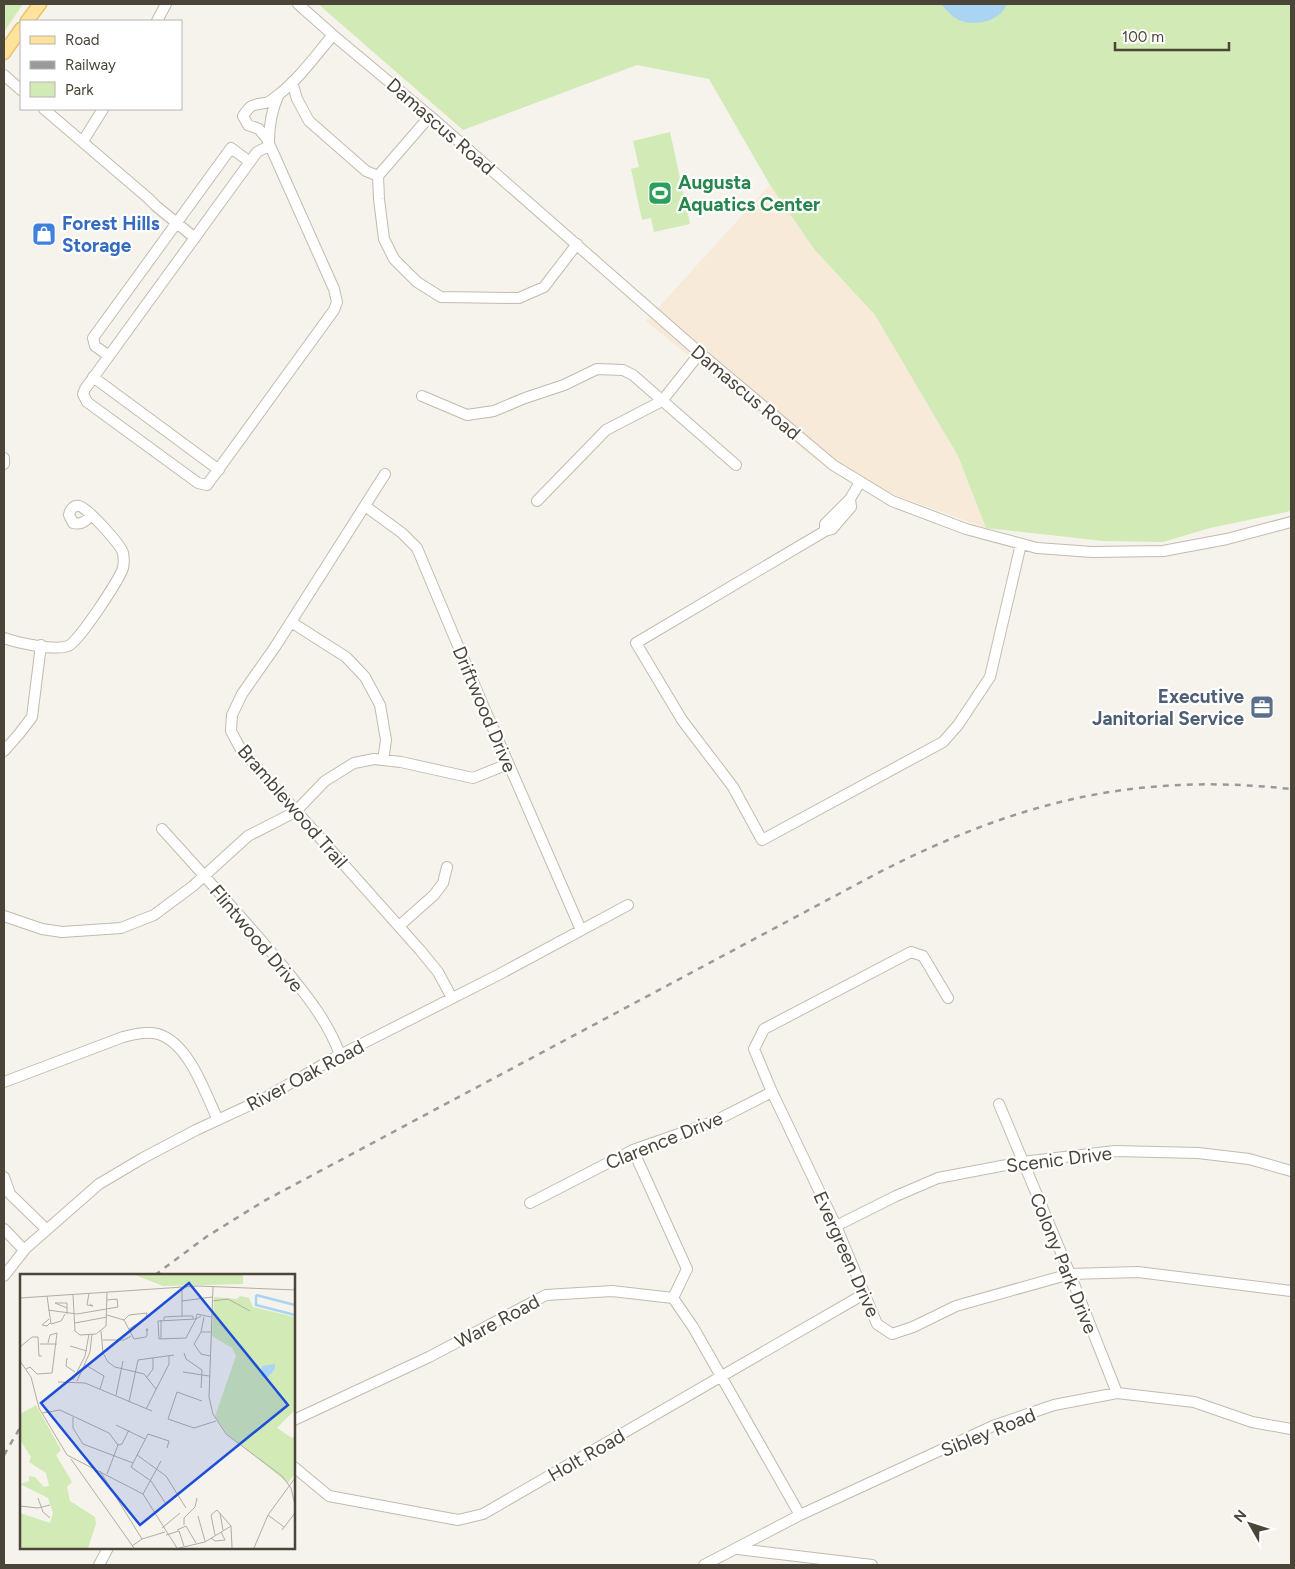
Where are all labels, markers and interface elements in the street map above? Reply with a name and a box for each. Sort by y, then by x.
legend [20,20,182,110]
scale bar [1115,20,1229,52]
text: 100 m [1122,28,1164,46]
text: Road [65,31,100,49]
text: Railway [65,56,116,74]
street label: Damascus Road [382,73,499,180]
text: Park [65,81,94,99]
place label: Augusta Aquatics Center [678,171,820,216]
sports icon: Augusta Aquatics Center [647,180,673,206]
place label: Forest Hills Storage [62,212,160,257]
shop icon: Forest Hills Storage [31,221,57,247]
street label: Damascus Road [686,340,805,445]
street label: Driftwood Drive [448,643,521,776]
place label: Executive Janitorial Service [1092,685,1244,730]
office icon: Executive Janitorial Service [1249,694,1275,720]
street label: Bramblewood Trail [233,740,353,873]
street label: Flintwood Drive [205,880,308,997]
street label: River Oak Road [243,1035,368,1116]
street label: Clarence Drive [602,1107,726,1174]
street label: Scenic Drive [1005,1142,1113,1177]
street label: Evergreen Drive [809,1188,885,1321]
street label: Colony Park Drive [1025,1189,1102,1337]
inset map [20,1274,295,1549]
street label: Ware Road [451,1290,543,1353]
street label: Sibley Road [938,1403,1039,1462]
street label: Holt Road [544,1424,629,1487]
north arrow [1225,1499,1275,1549]
text: N [1230,1507,1250,1526]

